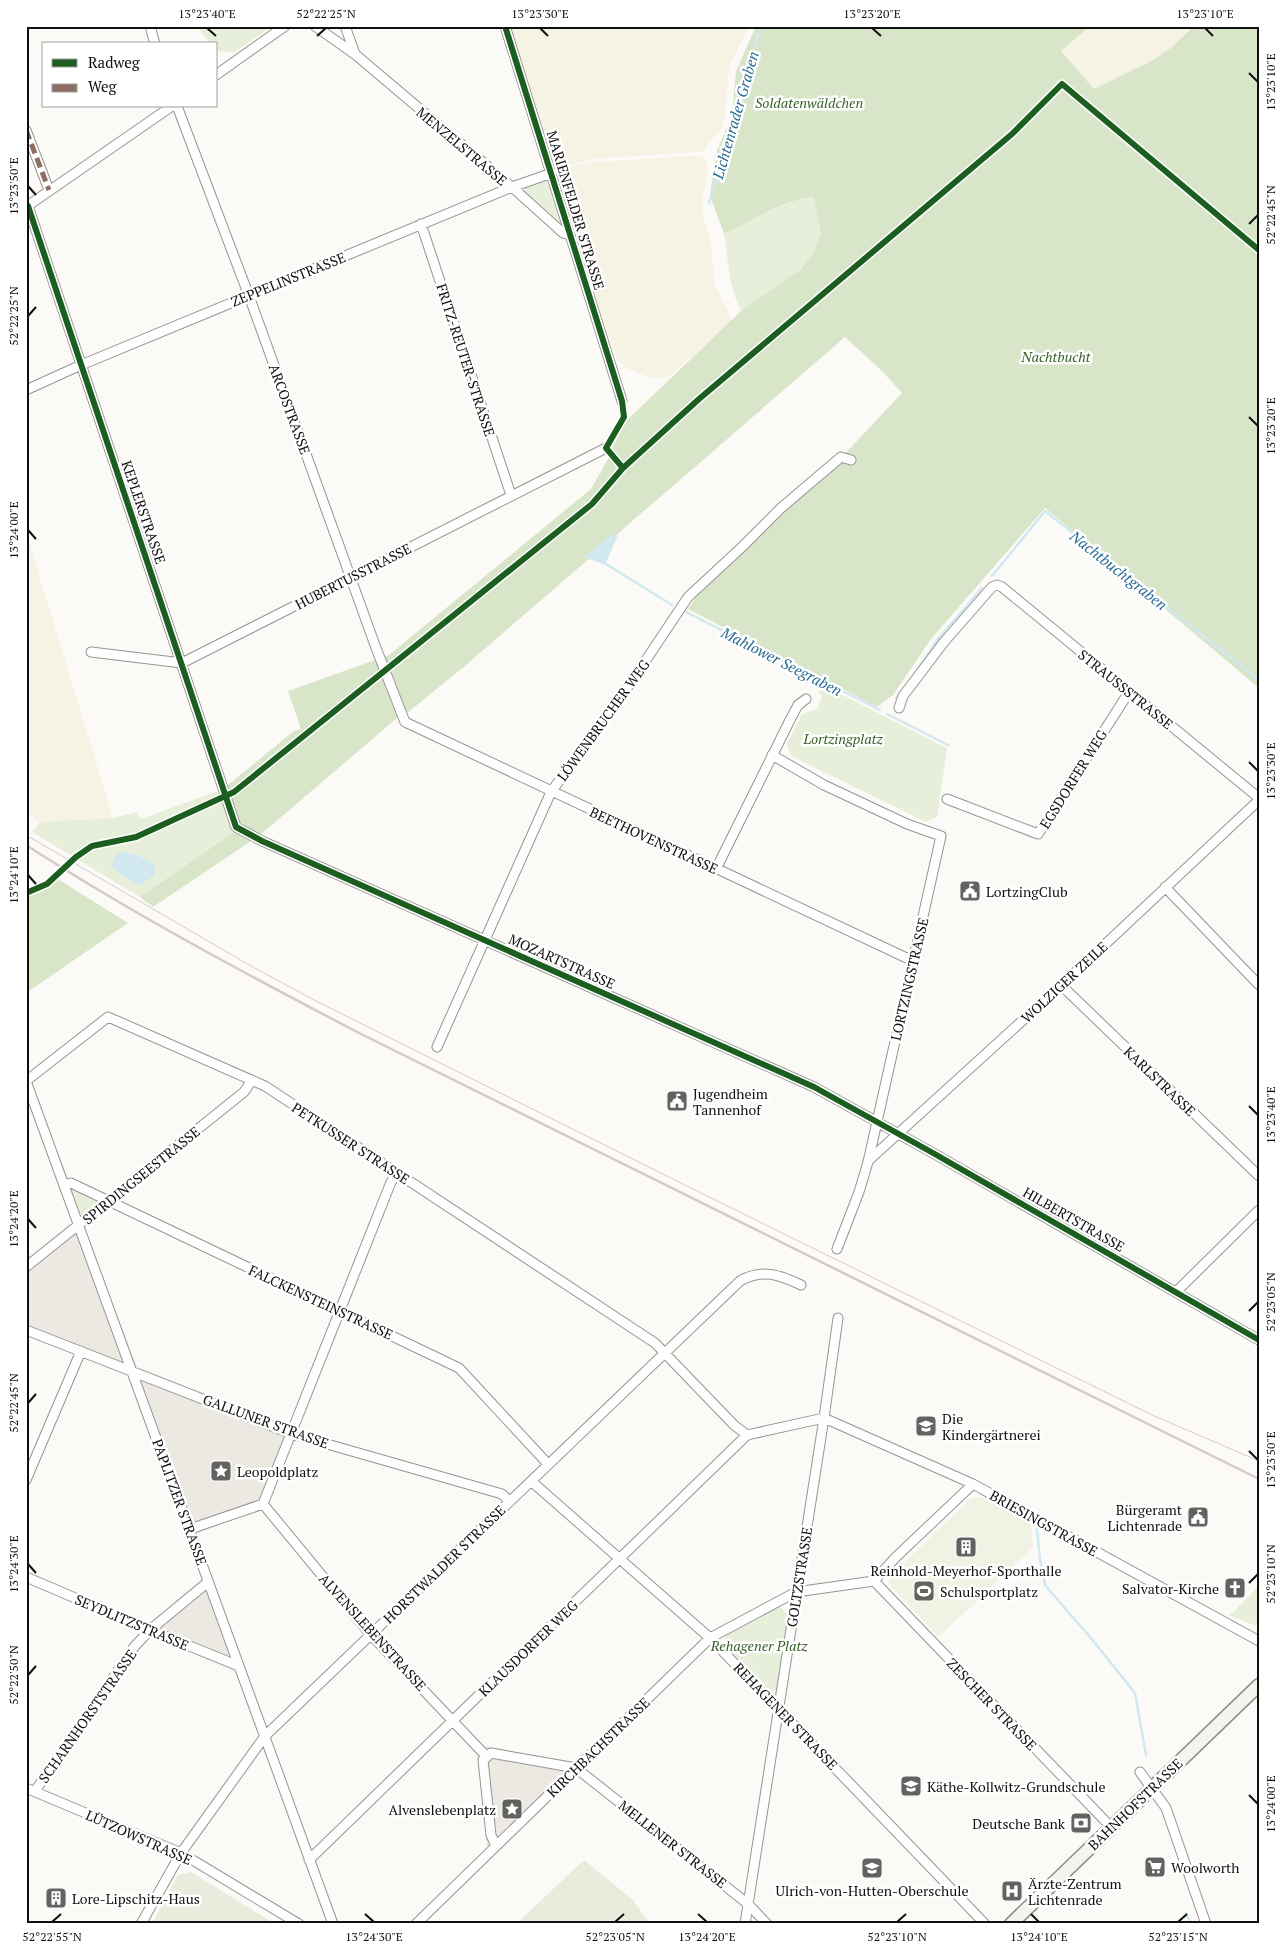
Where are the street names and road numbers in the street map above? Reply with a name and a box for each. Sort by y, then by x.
street label: MENZELSTRASSE [413,102,511,190]
street label: MARIENFELDER STRASSE [543,128,609,292]
street label: ZEPPELINSTRASSE [228,247,348,311]
street label: FRITZ-REUTER-STRASSE [432,281,500,439]
street label: ARCOSTRASSE [265,361,315,457]
street label: KEPLERSTRASSE [117,458,171,566]
street label: HUBERTUSSTRASSE [292,538,414,614]
street label: STRAUSSSTRASSE [1075,645,1177,733]
street label: LÖWENBRUCHER WEG [552,655,654,785]
street label: EGSDORFER WEG [1035,726,1111,832]
street label: BEETHOVENSTRASSE [587,802,721,878]
street label: LORTZINGSTRASSE [886,916,932,1042]
street label: MOZARTSTRASSE [506,929,618,993]
street label: WOLZIGER ZEILE [1017,937,1111,1027]
street label: KARLSTRASSE [1120,1042,1200,1120]
street label: PETKUSSER STRASSE [288,1098,414,1188]
street label: SPIRDINGSEESTRASSE [78,1122,204,1228]
street label: HILBERTSTRASSE [1020,1182,1128,1256]
street label: FALCKENSTEINSTRASSE [246,1260,396,1344]
street label: GALLUNER STRASSE [200,1389,332,1453]
street label: PAPLITZER STRASSE [148,1436,212,1568]
street label: BRIESINGSTRASSE [987,1485,1101,1561]
street label: HORSTWALDER STRASSE [379,1501,509,1627]
street label: GOLTZSTRASSE [782,1526,816,1628]
street label: ALVENSLEBENSTRASSE [315,1569,431,1695]
street label: SEYDLITZSTRASSE [72,1589,192,1655]
street label: KLAUSDORFER WEG [474,1595,582,1700]
street label: SCHARNHORSTSTRASSE [34,1645,140,1787]
street label: ZESCHER STRASSE [943,1654,1041,1754]
street label: REHAGENER STRASSE [730,1658,842,1774]
street label: KIRCHBACHSTRASSE [542,1693,654,1801]
street label: BAHNHOFSTRASSE [1084,1754,1186,1854]
street label: MELLENER STRASSE [615,1796,731,1892]
street label: LÜTZOWSTRASSE [83,1805,195,1869]

